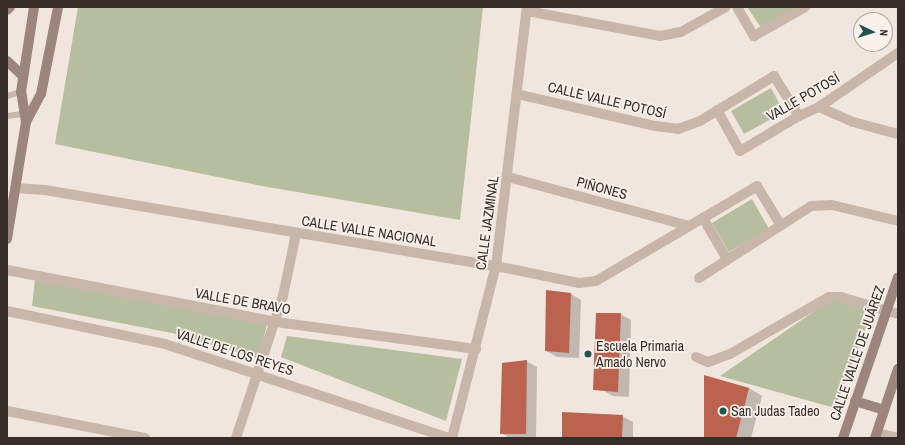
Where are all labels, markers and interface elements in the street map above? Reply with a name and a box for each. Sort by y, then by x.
north arrow [853,12,893,52]
text: N [877,29,891,36]
street label: VALLE POTOSÍ [764,69,842,125]
street label: CALLE VALLE POTOSÍ [546,78,668,122]
street label: PIÑONES [575,173,629,203]
street label: CALLE JAZMINAL [472,175,502,271]
street label: CALLE VALLE NACIONAL [300,212,438,250]
street label: CALLE VALLE DE JUÁREZ [826,283,888,423]
street label: VALLE DE BRAVO [194,284,292,318]
street label: VALLE DE LOS REYES [174,325,296,379]
place label: Escuela Primaria Amado Nervo [596,338,684,370]
marker: Escuela Primaria Amado Nervo [583,349,593,359]
place label: San Judas Tadeo [731,403,820,419]
marker: San Judas Tadeo [718,406,728,416]

